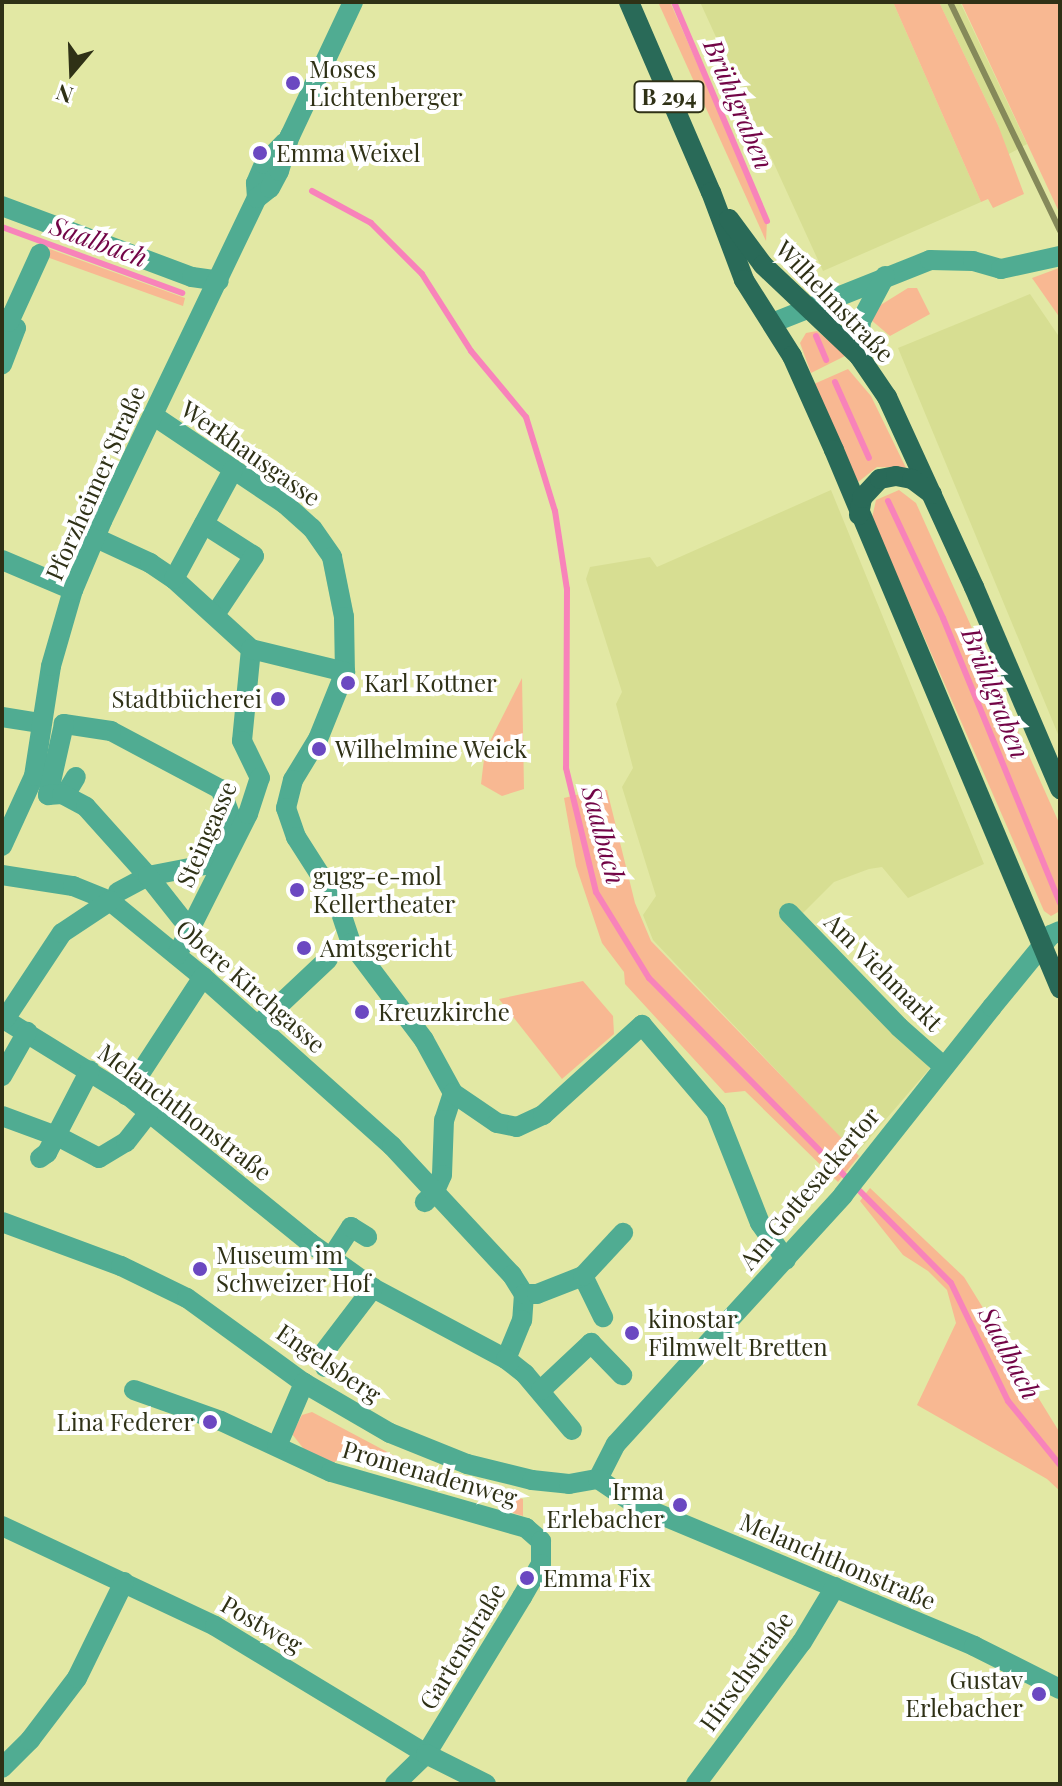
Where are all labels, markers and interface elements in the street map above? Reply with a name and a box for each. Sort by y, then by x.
north arrow [32,32,112,112]
water label: Brühlgraben [698,34,780,174]
place label: Moses Lichtenberger [309,55,462,111]
marker: Moses Lichtenberger [284,74,302,92]
text: N [52,78,77,111]
road number: B 294 [633,79,705,115]
place label: Emma Weixel [276,139,421,167]
marker: Emma Weixel [251,144,269,162]
water label: Saalbach [46,209,152,273]
street label: Wilhelmstraße [770,234,900,368]
street label: Pforzheimer Straße [39,381,151,585]
street label: Werkhausgasse [176,394,326,512]
water label: Brühlgraben [956,623,1036,763]
place label: Karl Kottner [364,669,497,697]
marker: Karl Kottner [339,674,357,692]
place label: Stadtbücherei [111,685,262,713]
marker: Stadtbücherei [269,690,287,708]
place label: Wilhelmine Weick [335,735,528,763]
marker: Wilhelmine Weick [310,740,328,758]
street label: Steingasse [170,777,242,891]
water label: Saalbach [576,782,632,888]
place label: gugg-e-mol Kellertheater [313,862,455,918]
marker: gugg-e-mol Kellertheater [288,881,306,899]
street label: Am Viehmarkt [819,907,949,1037]
street label: Obere Kirchgasse [171,913,331,1059]
place label: Amtsgericht [320,934,452,962]
marker: Amtsgericht [295,939,313,957]
place label: Kreuzkirche [378,998,510,1026]
marker: Kreuzkirche [353,1003,371,1021]
street label: Melanchthonstraße [93,1037,277,1187]
street label: Am Gottesackertor [733,1101,885,1275]
place label: Museum im Schweizer Hof [216,1241,371,1297]
marker: Museum im Schweizer Hof [191,1260,209,1278]
water label: Saalbach [973,1301,1047,1405]
place label: kinostar Filmwelt Bretten [648,1305,828,1361]
street label: Engelsberg [271,1318,387,1408]
marker: kinostar Filmwelt Bretten [623,1324,641,1342]
place label: Lina Federer [56,1408,194,1436]
marker: Lina Federer [201,1413,219,1431]
street label: Promenadenweg [339,1434,521,1512]
place label: Irma Erlebacher [546,1477,664,1533]
marker: Irma Erlebacher [671,1496,689,1514]
street label: Melanchthonstraße [736,1507,940,1615]
place label: Emma Fix [543,1564,651,1592]
marker: Emma Fix [518,1569,536,1587]
street label: Gartenstraße [413,1578,511,1714]
street label: Postweg [216,1589,308,1659]
street label: Hirschstraße [693,1606,799,1736]
place label: Gustav Erlebacher [905,1666,1023,1722]
marker: Gustav Erlebacher [1030,1685,1048,1703]

